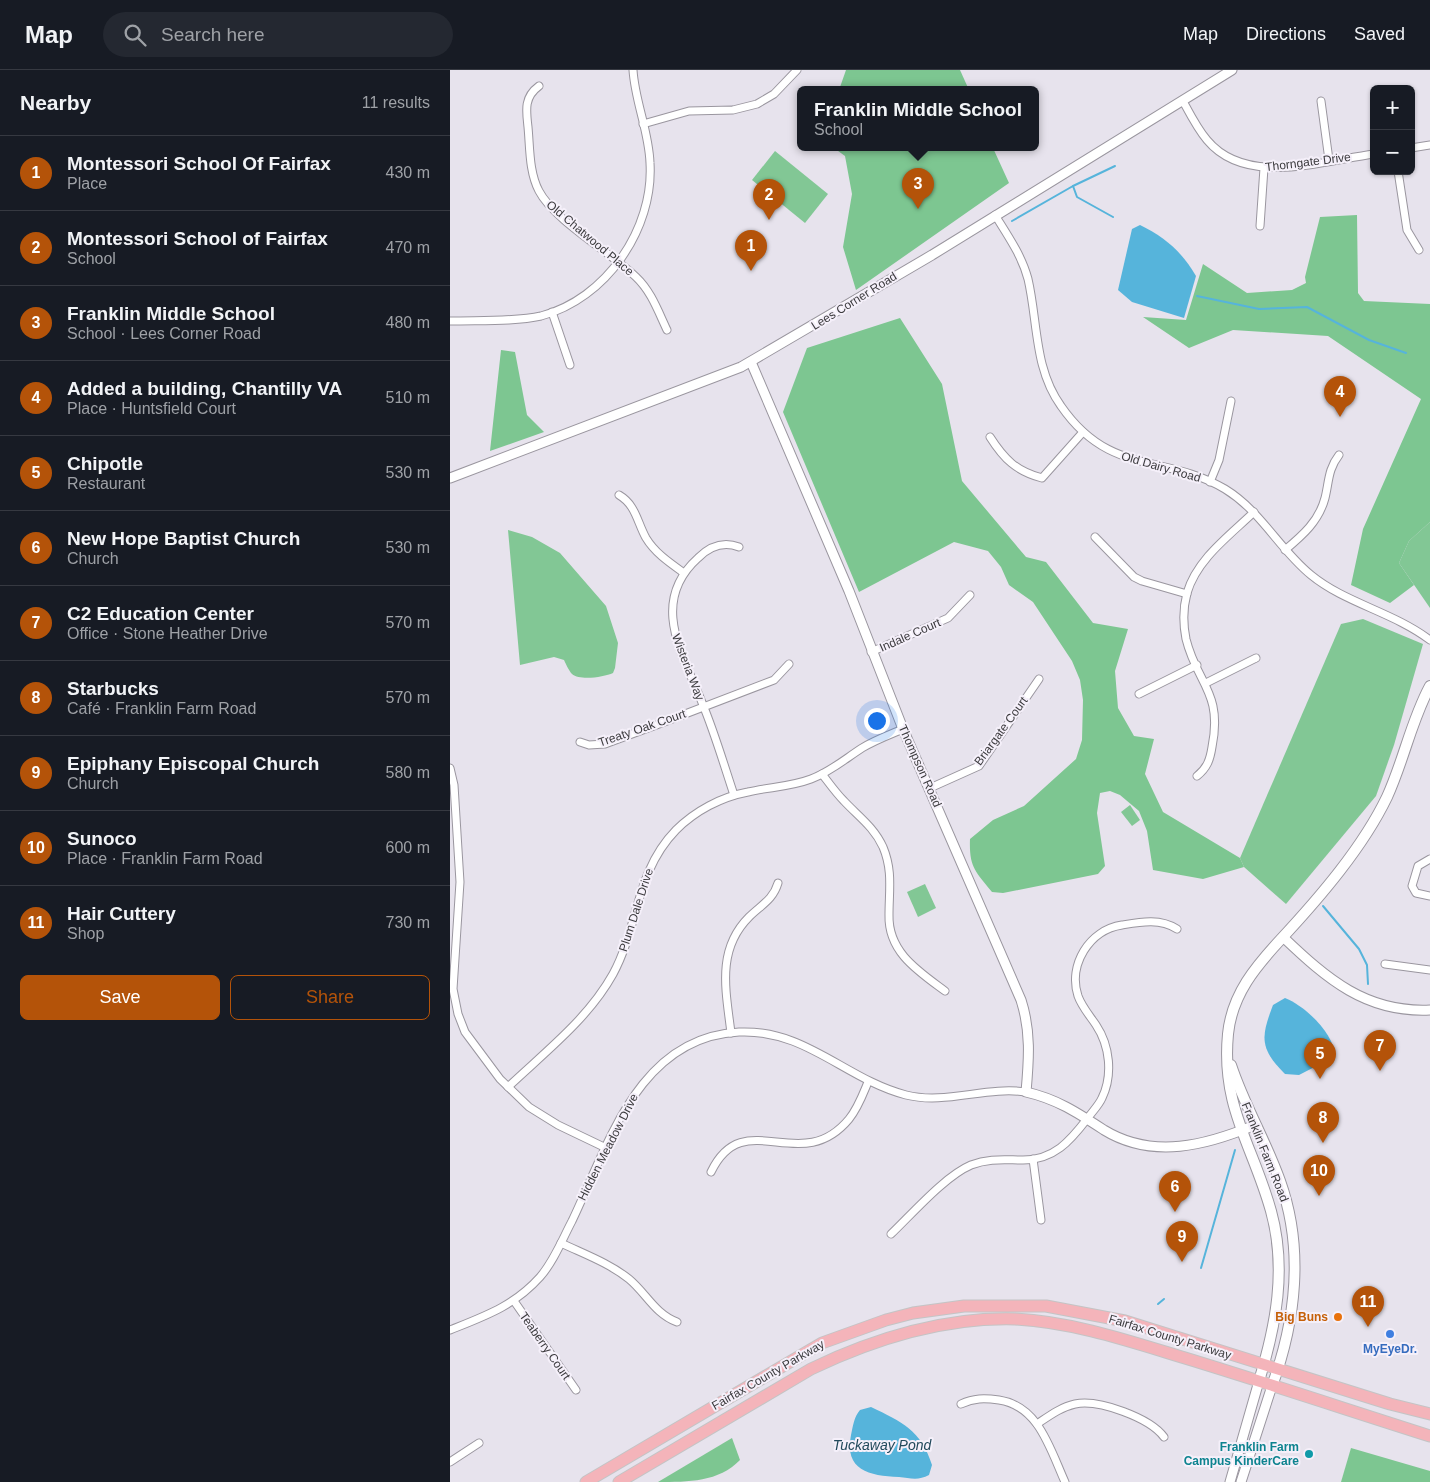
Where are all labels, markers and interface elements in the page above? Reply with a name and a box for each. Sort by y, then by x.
search box [103,12,453,57]
text: Map [25,21,73,48]
icon: search [121,21,149,49]
text: Search here [161,24,265,45]
text: Map [1183,24,1218,44]
text: Directions [1246,24,1326,44]
text: Saved [1354,24,1405,44]
map controls [1370,85,1415,175]
button: + [1370,85,1415,130]
popup [797,86,1039,151]
text: Nearby [20,91,91,114]
text: 11 results [362,94,430,111]
text: Franklin Middle School [814,99,1022,120]
text: School [814,121,863,138]
button: − [1370,130,1415,175]
street label: Thorngate Drive [1264,150,1352,174]
text: Montessori School Of Fairfax [67,153,331,174]
text: 1 [32,164,40,181]
text: 430 m [386,164,430,181]
pin: 3 [902,168,934,209]
text: Place [67,175,107,192]
pin: 2 [753,179,785,220]
street label: Old Chatwood Place [544,197,637,279]
text: Montessori School of Fairfax [67,228,328,249]
pin: 1 [735,230,767,271]
text: 2 [32,239,40,256]
text: 470 m [386,239,430,256]
text: School [67,250,116,267]
street label: Lees Corner Road [809,269,899,333]
text: Franklin Middle School [67,303,275,324]
text: 3 [32,314,40,331]
text: 480 m [386,314,430,331]
text: School · Lees Corner Road [67,325,261,342]
pin: 4 [1324,376,1356,417]
text: Added a building, Chantilly VA [67,378,342,399]
text: 4 [32,389,40,406]
text: 510 m [386,389,430,406]
text: Place · Huntsfield Court [67,400,236,417]
street label: Old Dairy Road [1120,449,1202,485]
text: Chipotle [67,453,143,474]
text: 5 [32,464,40,481]
text: 530 m [386,464,430,481]
text: Restaurant [67,475,145,492]
text: New Hope Baptist Church [67,528,300,549]
text: 6 [32,539,40,556]
text: 530 m [386,539,430,556]
text: Church [67,550,119,567]
text: C2 Education Center [67,603,254,624]
text: 7 [32,614,40,631]
text: 570 m [386,614,430,631]
street label: Indale Court [877,615,943,655]
text: Office · Stone Heather Drive [67,625,268,642]
street label: Wisteria Way [669,632,707,702]
text: Starbucks [67,678,159,699]
text: 8 [32,689,40,706]
text: 570 m [386,689,430,706]
street label: Briargate Court [971,693,1031,768]
text: Café · Franklin Farm Road [67,700,256,717]
street label: Treaty Oak Court [596,706,688,750]
your location [864,708,890,734]
street label: Thompson Road [896,723,944,809]
text: Epiphany Episcopal Church [67,753,319,774]
text: 9 [32,764,40,781]
text: 580 m [386,764,430,781]
text: Church [67,775,119,792]
text: Sunoco [67,828,137,849]
text: 10 [27,839,45,856]
text: 600 m [386,839,430,856]
text: Place · Franklin Farm Road [67,850,263,867]
street label: Plum Dale Drive [616,866,656,953]
text: Hair Cuttery [67,903,176,924]
text: 11 [28,914,44,931]
text: 730 m [386,914,430,931]
text: Shop [67,925,104,942]
button: Save [20,975,220,1020]
button: Share [230,975,430,1020]
pin: 7 [1364,1030,1396,1071]
pin: 5 [1304,1038,1336,1079]
street label: Hidden Meadow Drive [575,1091,641,1203]
street label: Franklin Farm Road [1239,1100,1291,1204]
pin: 8 [1307,1102,1339,1143]
pin: 10 [1303,1155,1335,1196]
pin: 6 [1159,1171,1191,1212]
pin: 9 [1166,1221,1198,1262]
pin: 11 [1352,1286,1384,1327]
street label: Teaberry Court [517,1309,574,1383]
place label: Big Buns [1275,1310,1328,1324]
marker: Big Buns [1332,1311,1344,1323]
street label: Fairfax County Parkway [1107,1312,1233,1362]
marker: MyEyeDr. [1384,1328,1396,1340]
street label: Fairfax County Parkway [709,1337,827,1413]
place label: MyEyeDr. [1363,1342,1417,1356]
water label: Tuckaway Pond [833,1437,932,1453]
place label: Franklin Farm Campus KinderCare [1184,1440,1299,1468]
marker: Franklin Farm Campus KinderCare [1303,1448,1315,1460]

